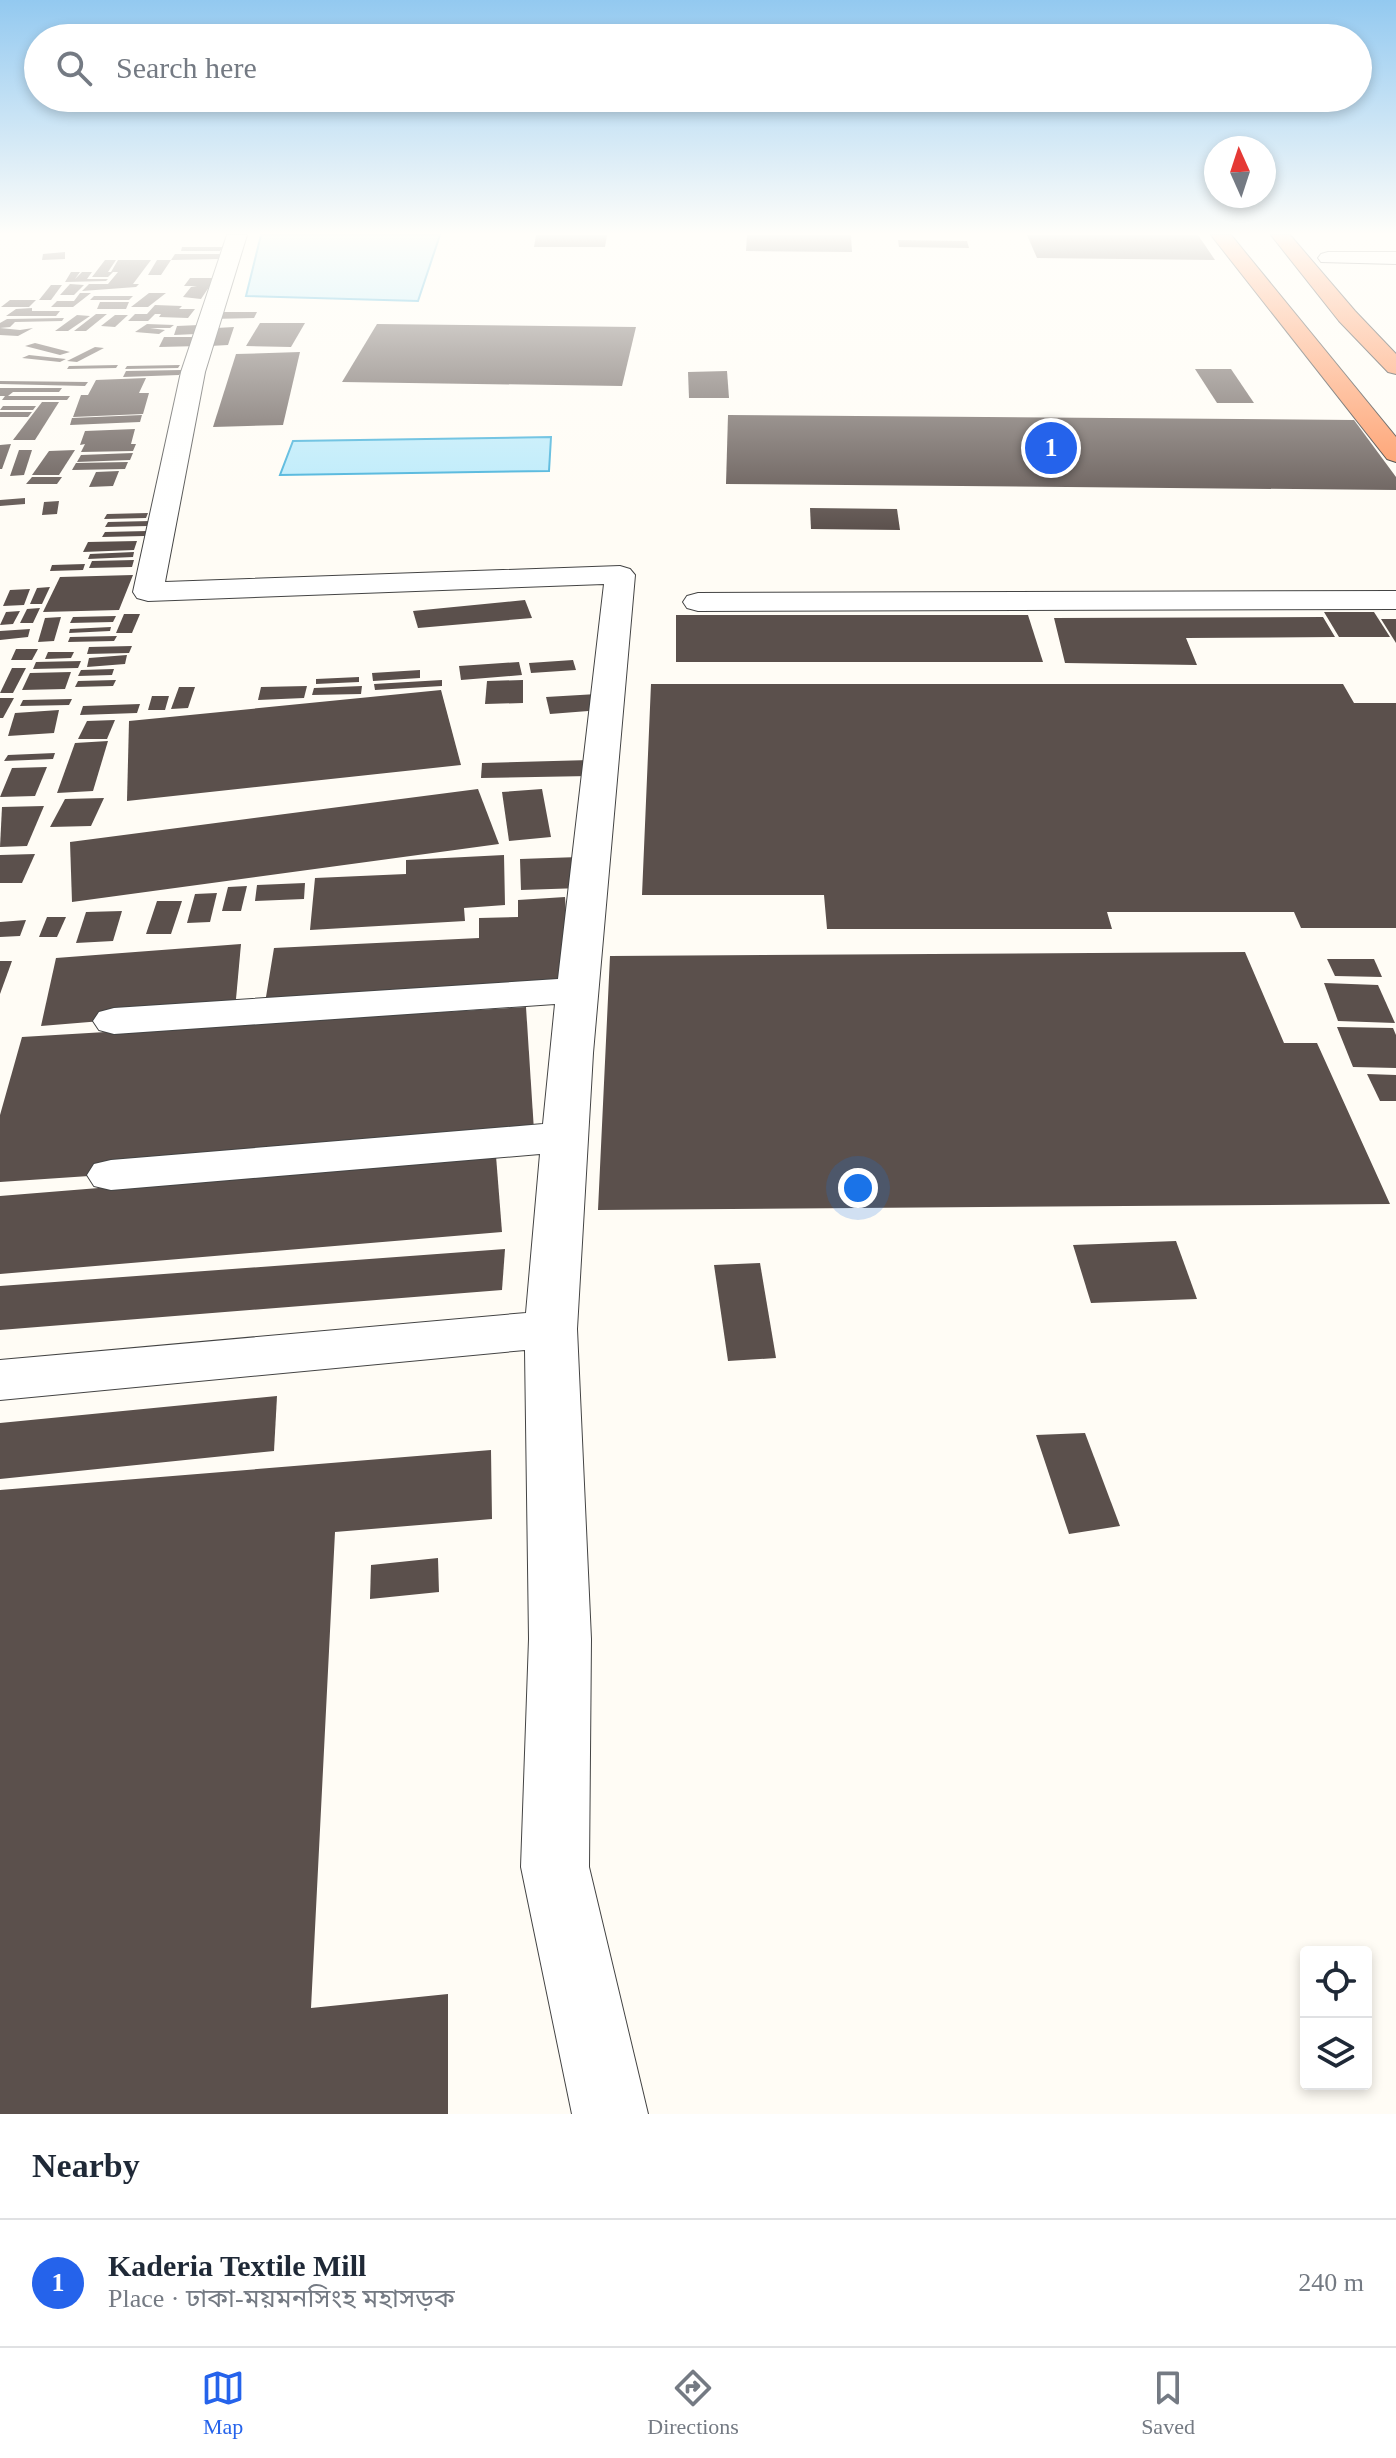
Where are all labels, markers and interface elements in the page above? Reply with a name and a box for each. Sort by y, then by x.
search box [24,24,1372,112]
icon: search [52,46,96,90]
text: Search here [116,51,257,84]
north arrow [1204,136,1276,208]
pin: 1 [1025,418,1077,478]
your location [838,1168,878,1208]
map controls [1300,1946,1372,2090]
button: locate [1300,1946,1372,2018]
button: layers [1300,2018,1372,2090]
text: Nearby [32,2147,140,2184]
text: Kaderia Textile Mill [108,2249,366,2282]
text: 1 [52,2268,65,2297]
text: 240 m [1298,2268,1364,2297]
text: Place · ঢাকা-ময়মনসিংহ মহাসড়ক [108,2284,455,2313]
tab: Map [201,2366,245,2440]
tab: Directions [647,2366,739,2440]
tab: Saved [1141,2366,1195,2440]

